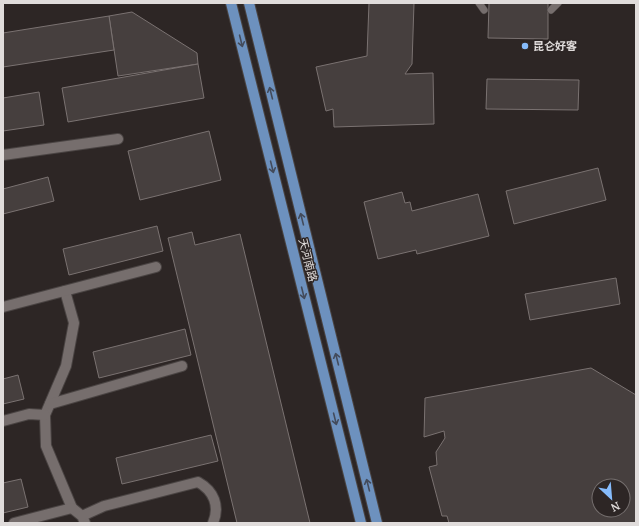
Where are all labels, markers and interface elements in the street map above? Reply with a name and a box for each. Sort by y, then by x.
one-way arrow [237,34,245,47]
place label: 昆仑好客 [533,39,577,53]
marker: 昆仑好客 [520,41,530,51]
one-way arrow [267,87,275,100]
one-way arrow [269,160,276,173]
one-way arrow [298,213,306,226]
street label: 天河南路 [296,237,320,283]
one-way arrow [300,286,308,299]
one-way arrow [333,353,340,366]
one-way arrow [332,413,339,426]
north arrow [591,478,631,518]
one-way arrow [364,479,371,492]
text: N [608,499,622,515]

